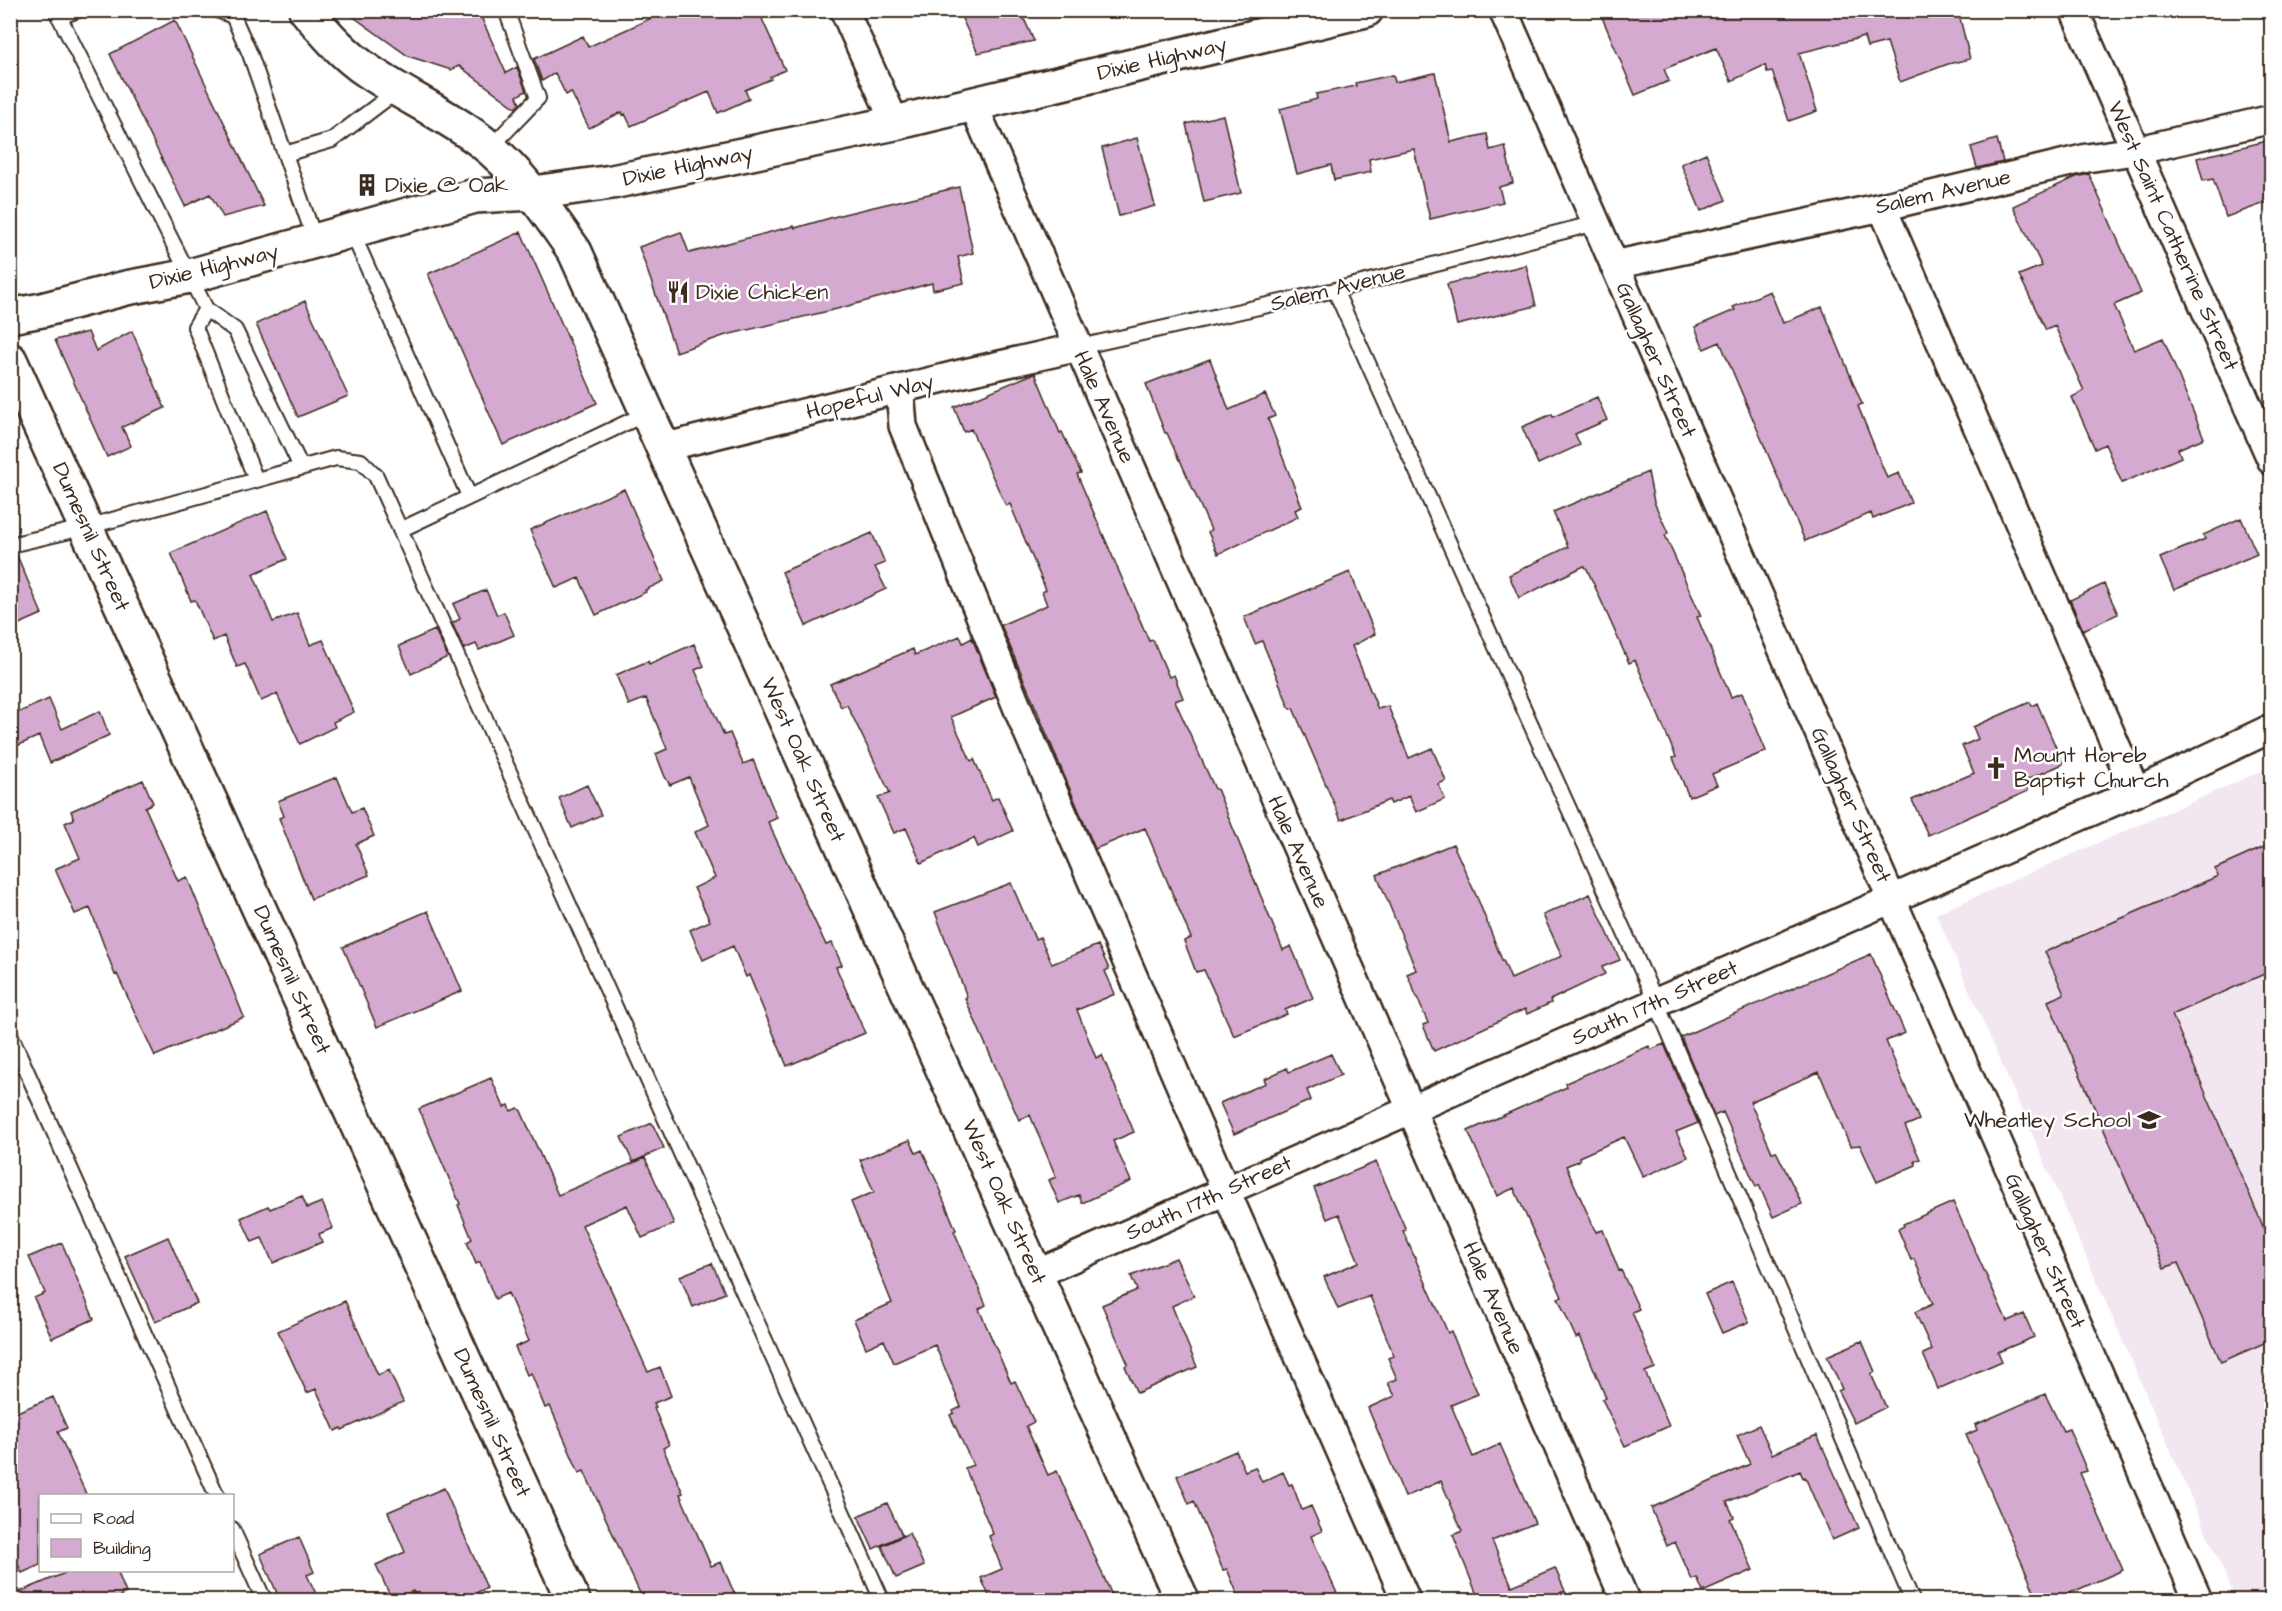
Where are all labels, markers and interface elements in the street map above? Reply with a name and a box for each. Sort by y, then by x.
street label: Dixie Highway [1094,29,1230,90]
street label: West Saint Catherine Street [2099,96,2247,376]
street label: Dixie Highway [620,137,756,196]
street label: Salem Avenue [1872,161,2014,223]
place label: Dixie @ Oak [385,170,509,201]
building icon: Dixie @ Oak [354,172,380,198]
street label: Dixie Highway [146,236,282,299]
street label: Salem Avenue [1267,256,1409,320]
place label: Dixie Chicken [696,277,828,308]
street label: Gallagher Street [1607,277,1704,443]
restaurant icon: Dixie Chicken [665,279,691,305]
street label: Hale Avenue [1065,346,1143,468]
street label: Hopeful Way [803,366,937,429]
street label: Dumesnil Street [44,458,138,616]
street label: West Oak Street [753,673,853,847]
street label: Gallagher Street [1802,722,1899,888]
place label: Mount Horeb Baptist Church [2014,740,2169,796]
church icon: Mount Horeb Baptist Church [1983,755,2009,781]
street label: Hale Avenue [1259,791,1337,913]
street label: Dumesnil Street [245,901,339,1059]
street label: South 17th Street [1567,952,1743,1054]
place label: Wheatley School [1964,1105,2131,1137]
school or university icon: Wheatley School [2136,1107,2162,1133]
street label: West Oak Street [954,1115,1054,1289]
street label: South 17th Street [1121,1147,1297,1249]
street label: Gallagher Street [1996,1168,2093,1334]
street label: Hale Avenue [1454,1237,1532,1359]
street label: Dumesnil Street [445,1344,539,1502]
legend [39,1494,234,1572]
text: Road [93,1506,134,1531]
text: Building [93,1536,151,1562]

